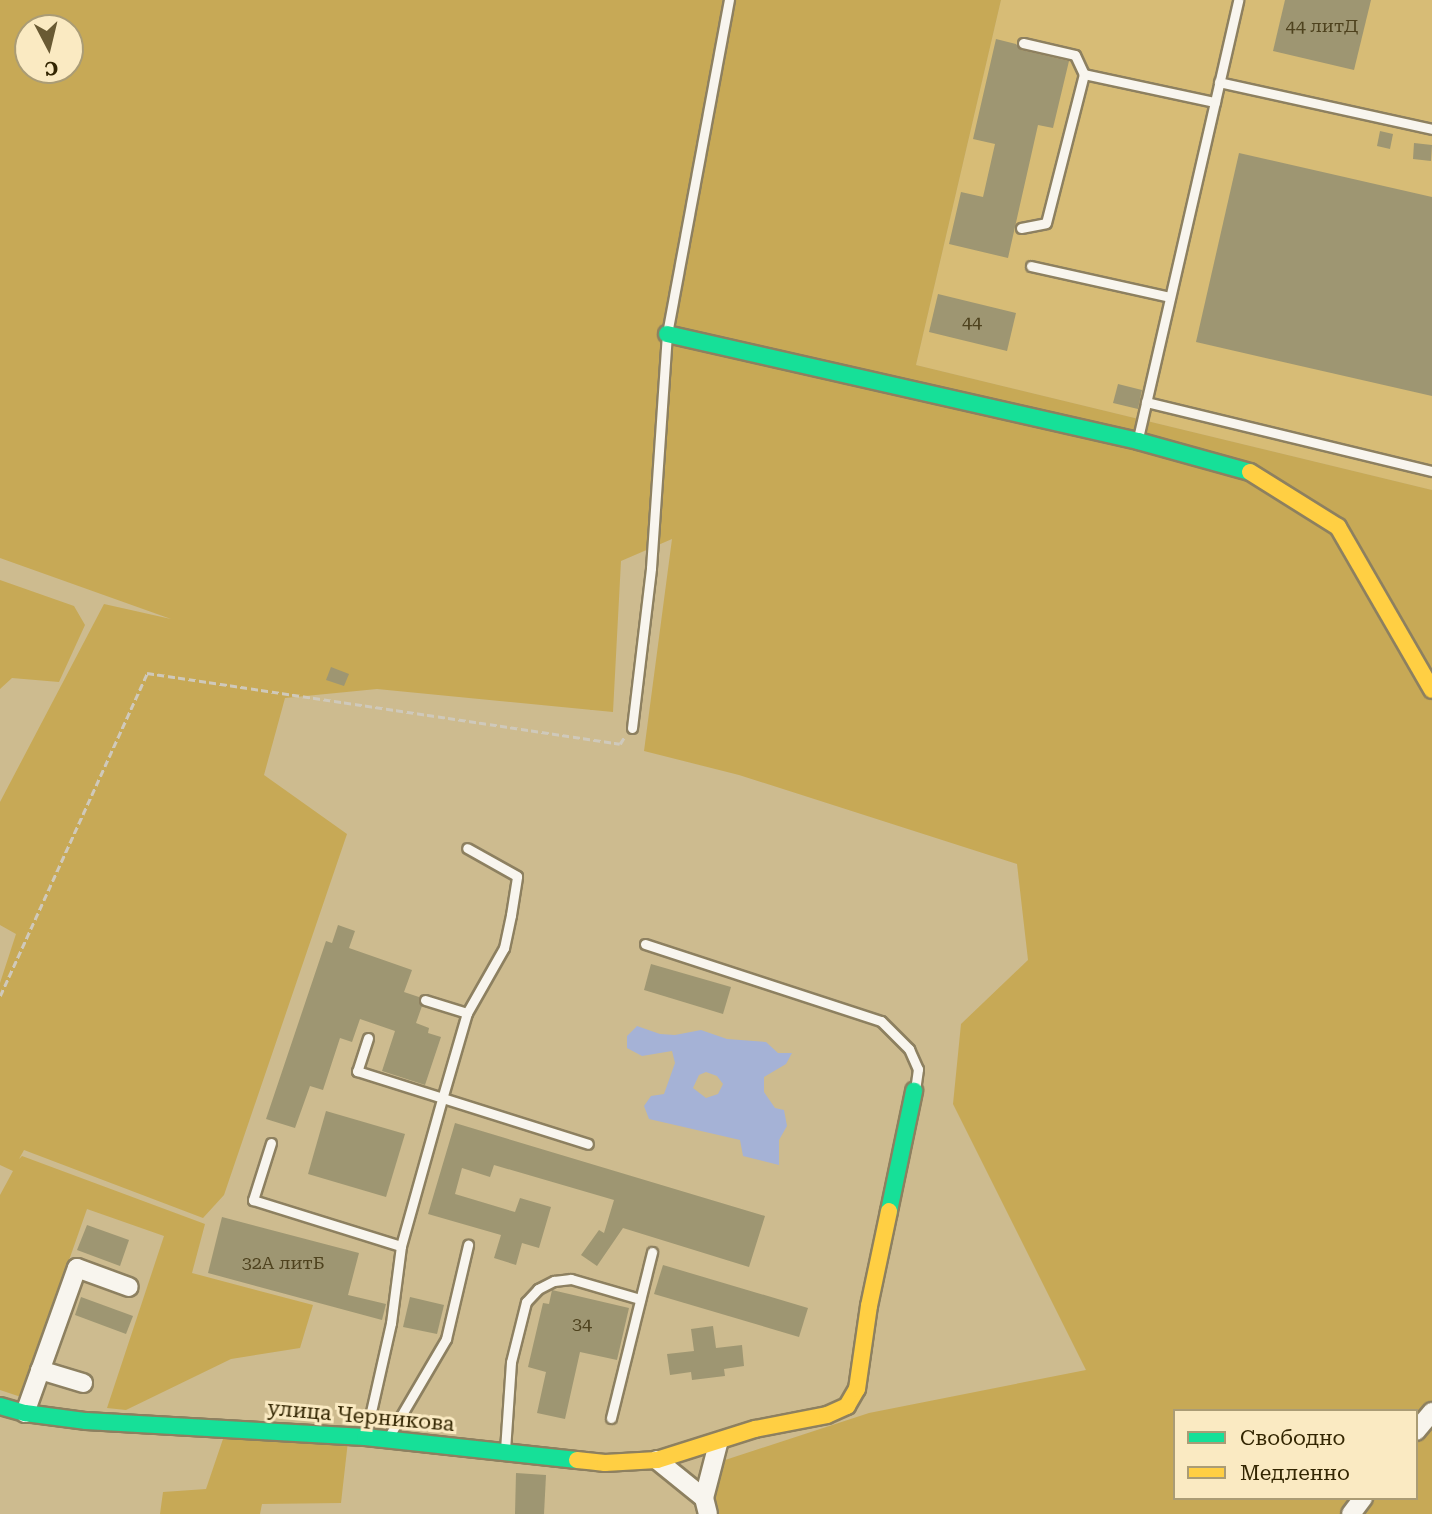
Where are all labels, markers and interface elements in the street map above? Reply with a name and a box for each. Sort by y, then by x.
north arrow [14,14,84,84]
house number: 44 литД [1286,15,1358,37]
text: С [43,56,59,81]
house number: 44 [962,311,982,333]
house number: 32А литБ [242,1252,324,1274]
house number: 34 [572,1313,592,1335]
street label: улица Черникова [267,1395,455,1437]
legend [1173,1409,1418,1500]
text: Свободно [1240,1426,1346,1450]
text: Медленно [1240,1461,1350,1485]

